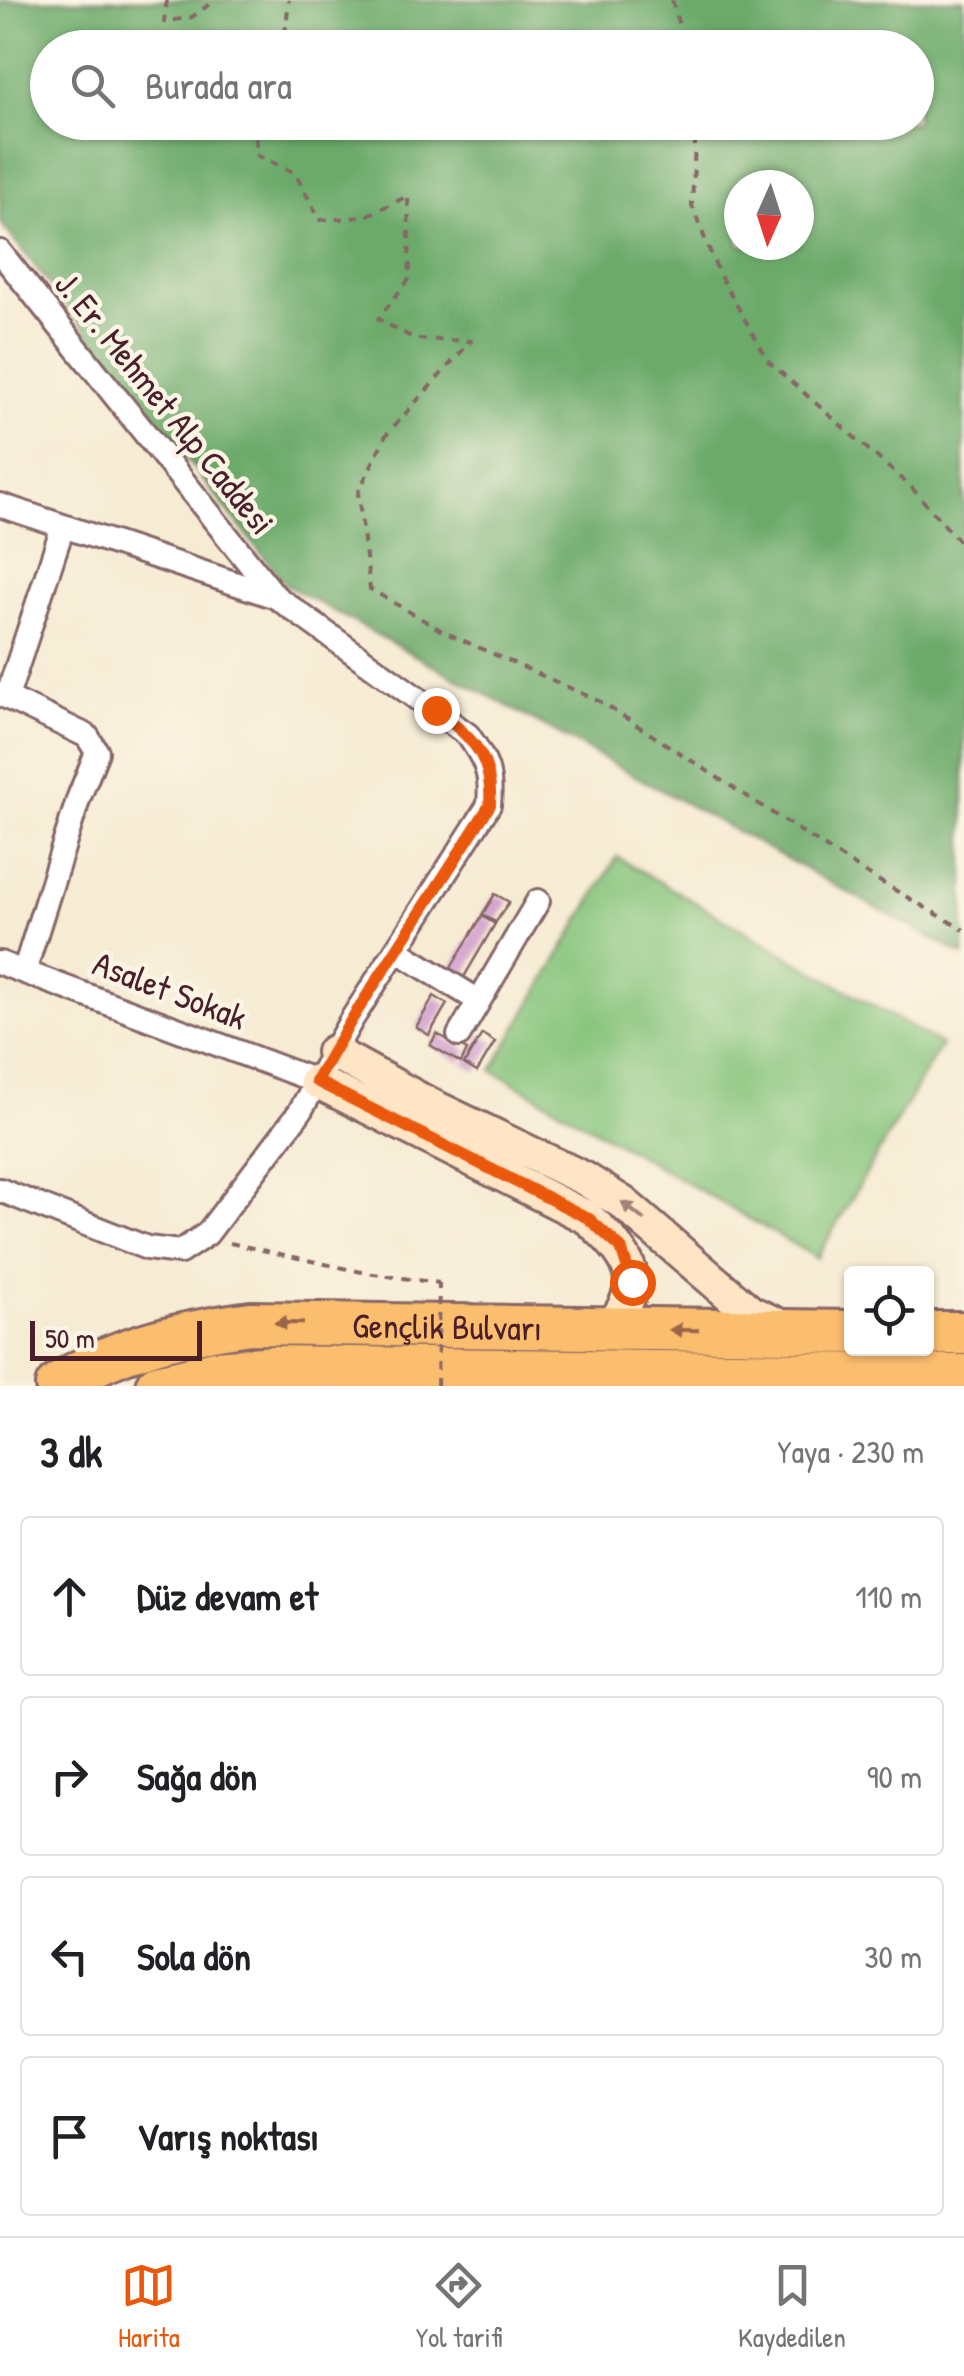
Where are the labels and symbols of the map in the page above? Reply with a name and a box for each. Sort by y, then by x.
north arrow [724,170,814,260]
street label: J. Er. Mehmet Alp Caddesi [44,262,286,544]
route end [414,688,460,734]
street label: Asalet Sokak [87,939,253,1041]
one-way arrow [620,1201,646,1222]
route start [610,1260,656,1306]
street label: Gençlik Bulvarı [352,1301,543,1351]
one-way arrow [273,1315,305,1331]
scale bar [30,1316,202,1360]
one-way arrow [668,1322,700,1338]

